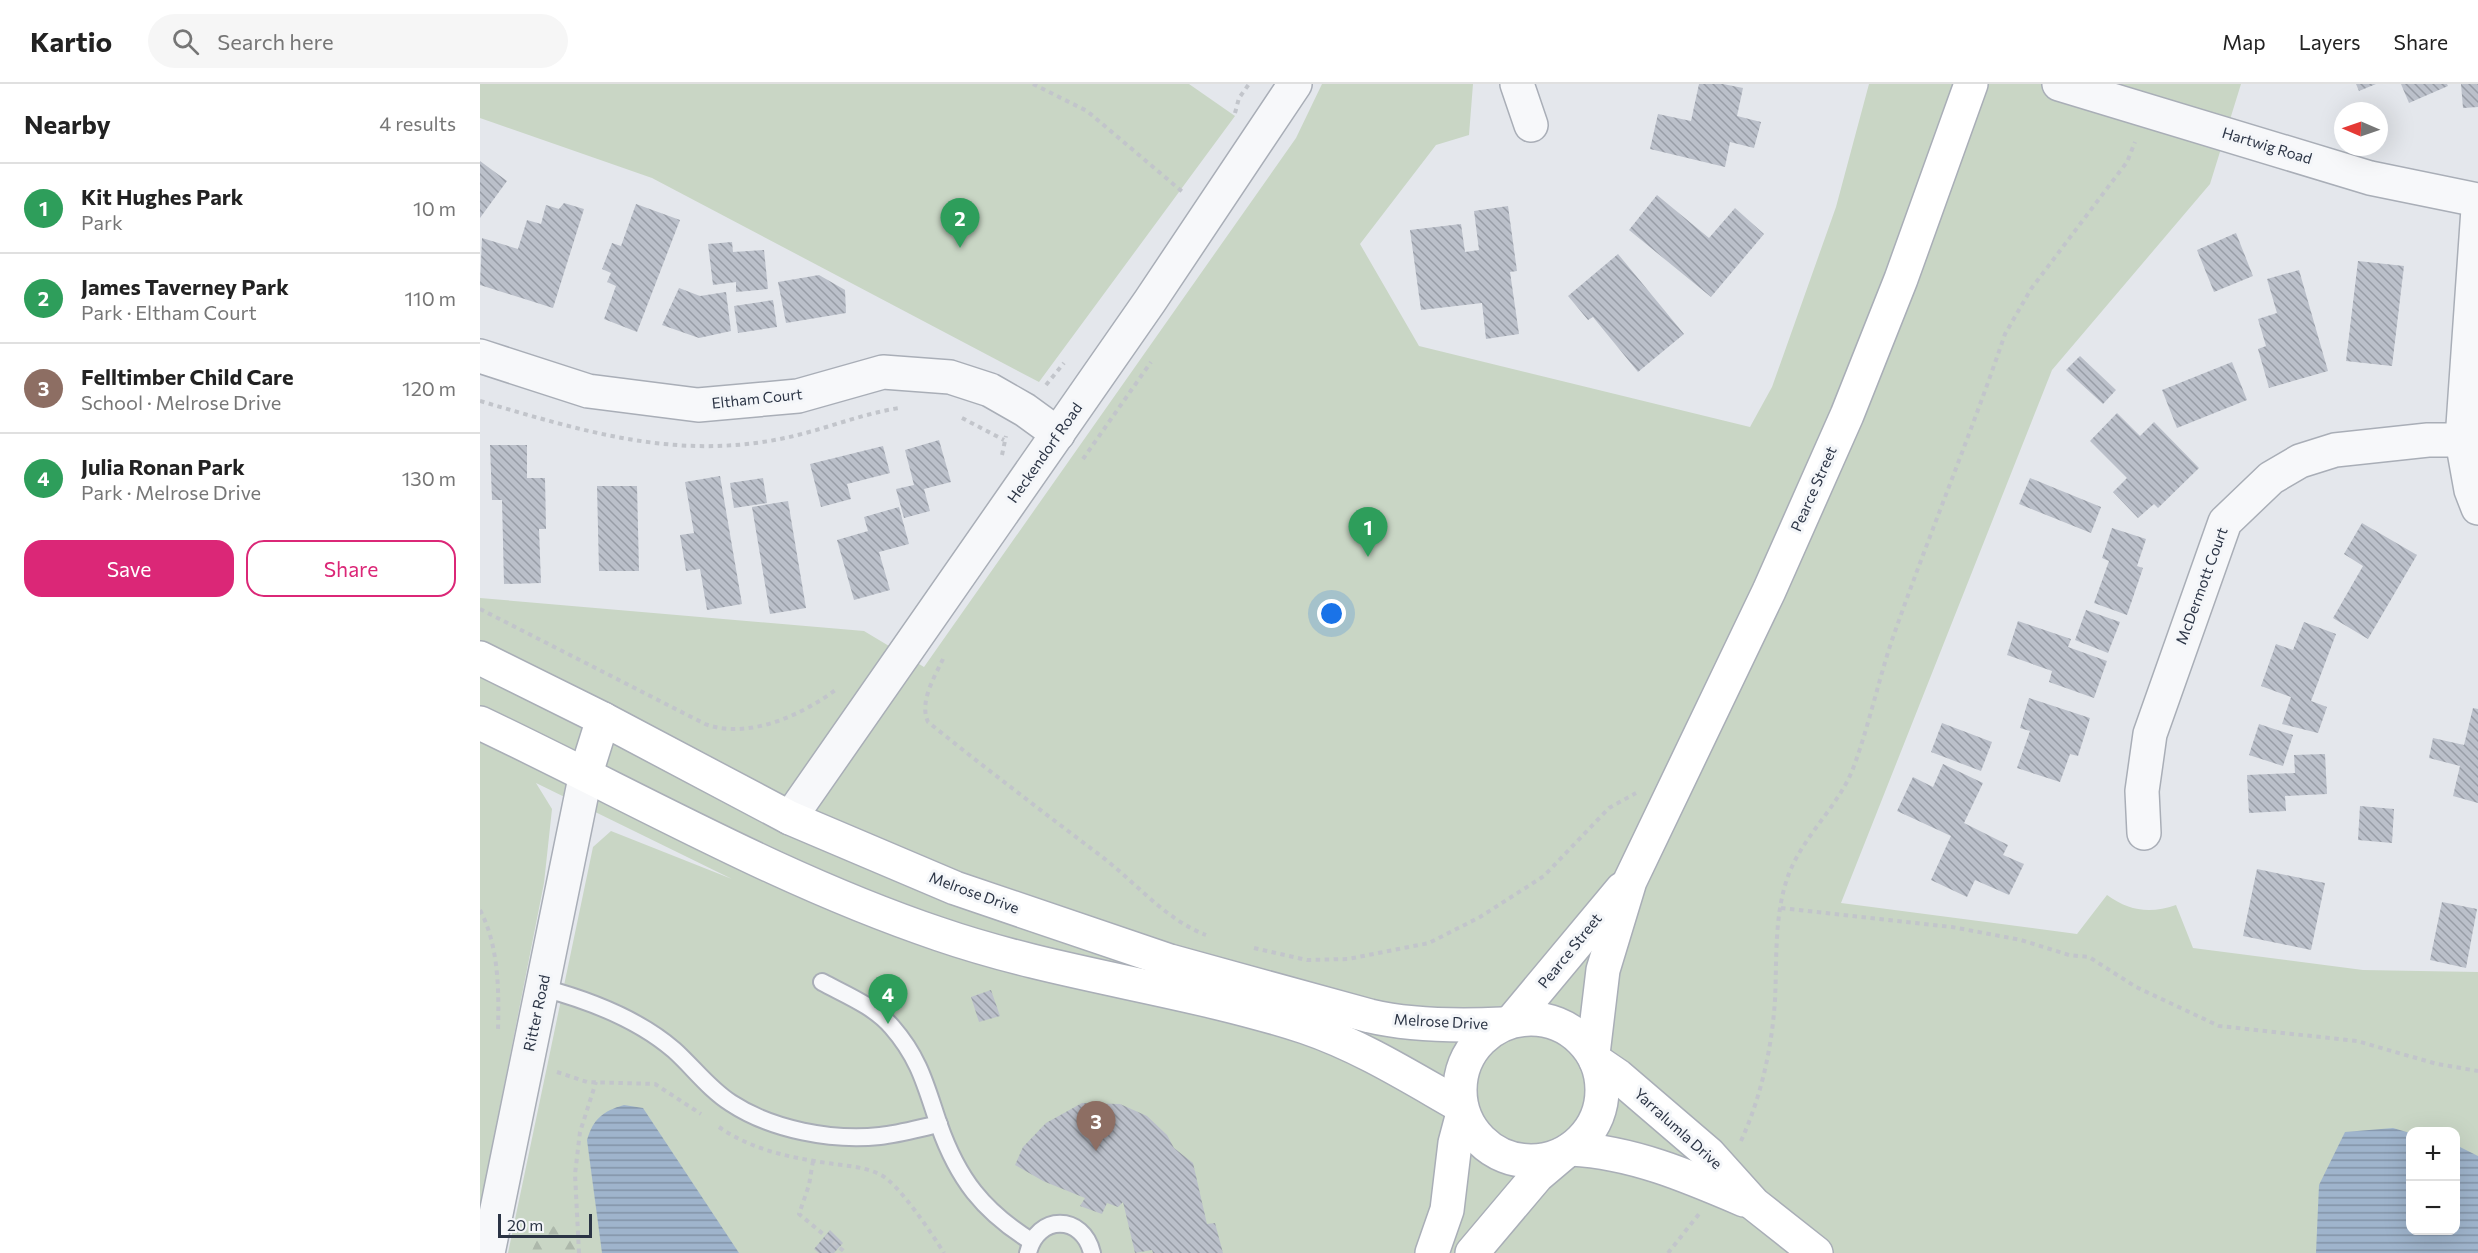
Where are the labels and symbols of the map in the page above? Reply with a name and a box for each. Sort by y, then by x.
north arrow [2334,102,2388,156]
street label: Hartwig Road [2220,123,2314,167]
pin: 2 [940,198,980,248]
street label: Eltham Court [711,384,803,412]
street label: Heckendorf Road [1003,399,1085,506]
street label: Pearce Street [1786,443,1840,534]
pin: 1 [1348,508,1388,557]
street label: McDermott Court [2171,525,2231,647]
your location [1317,599,1346,628]
street label: Melrose Drive [927,867,1022,917]
street label: Pearce Street [1534,909,1605,991]
street label: Ritter Road [519,973,553,1053]
pin: 4 [868,974,908,1024]
street label: Melrose Drive [1393,1010,1489,1032]
street label: Yarralumla Drive [1631,1084,1726,1172]
pin: 3 [1076,1102,1116,1151]
scale bar [498,1211,592,1238]

